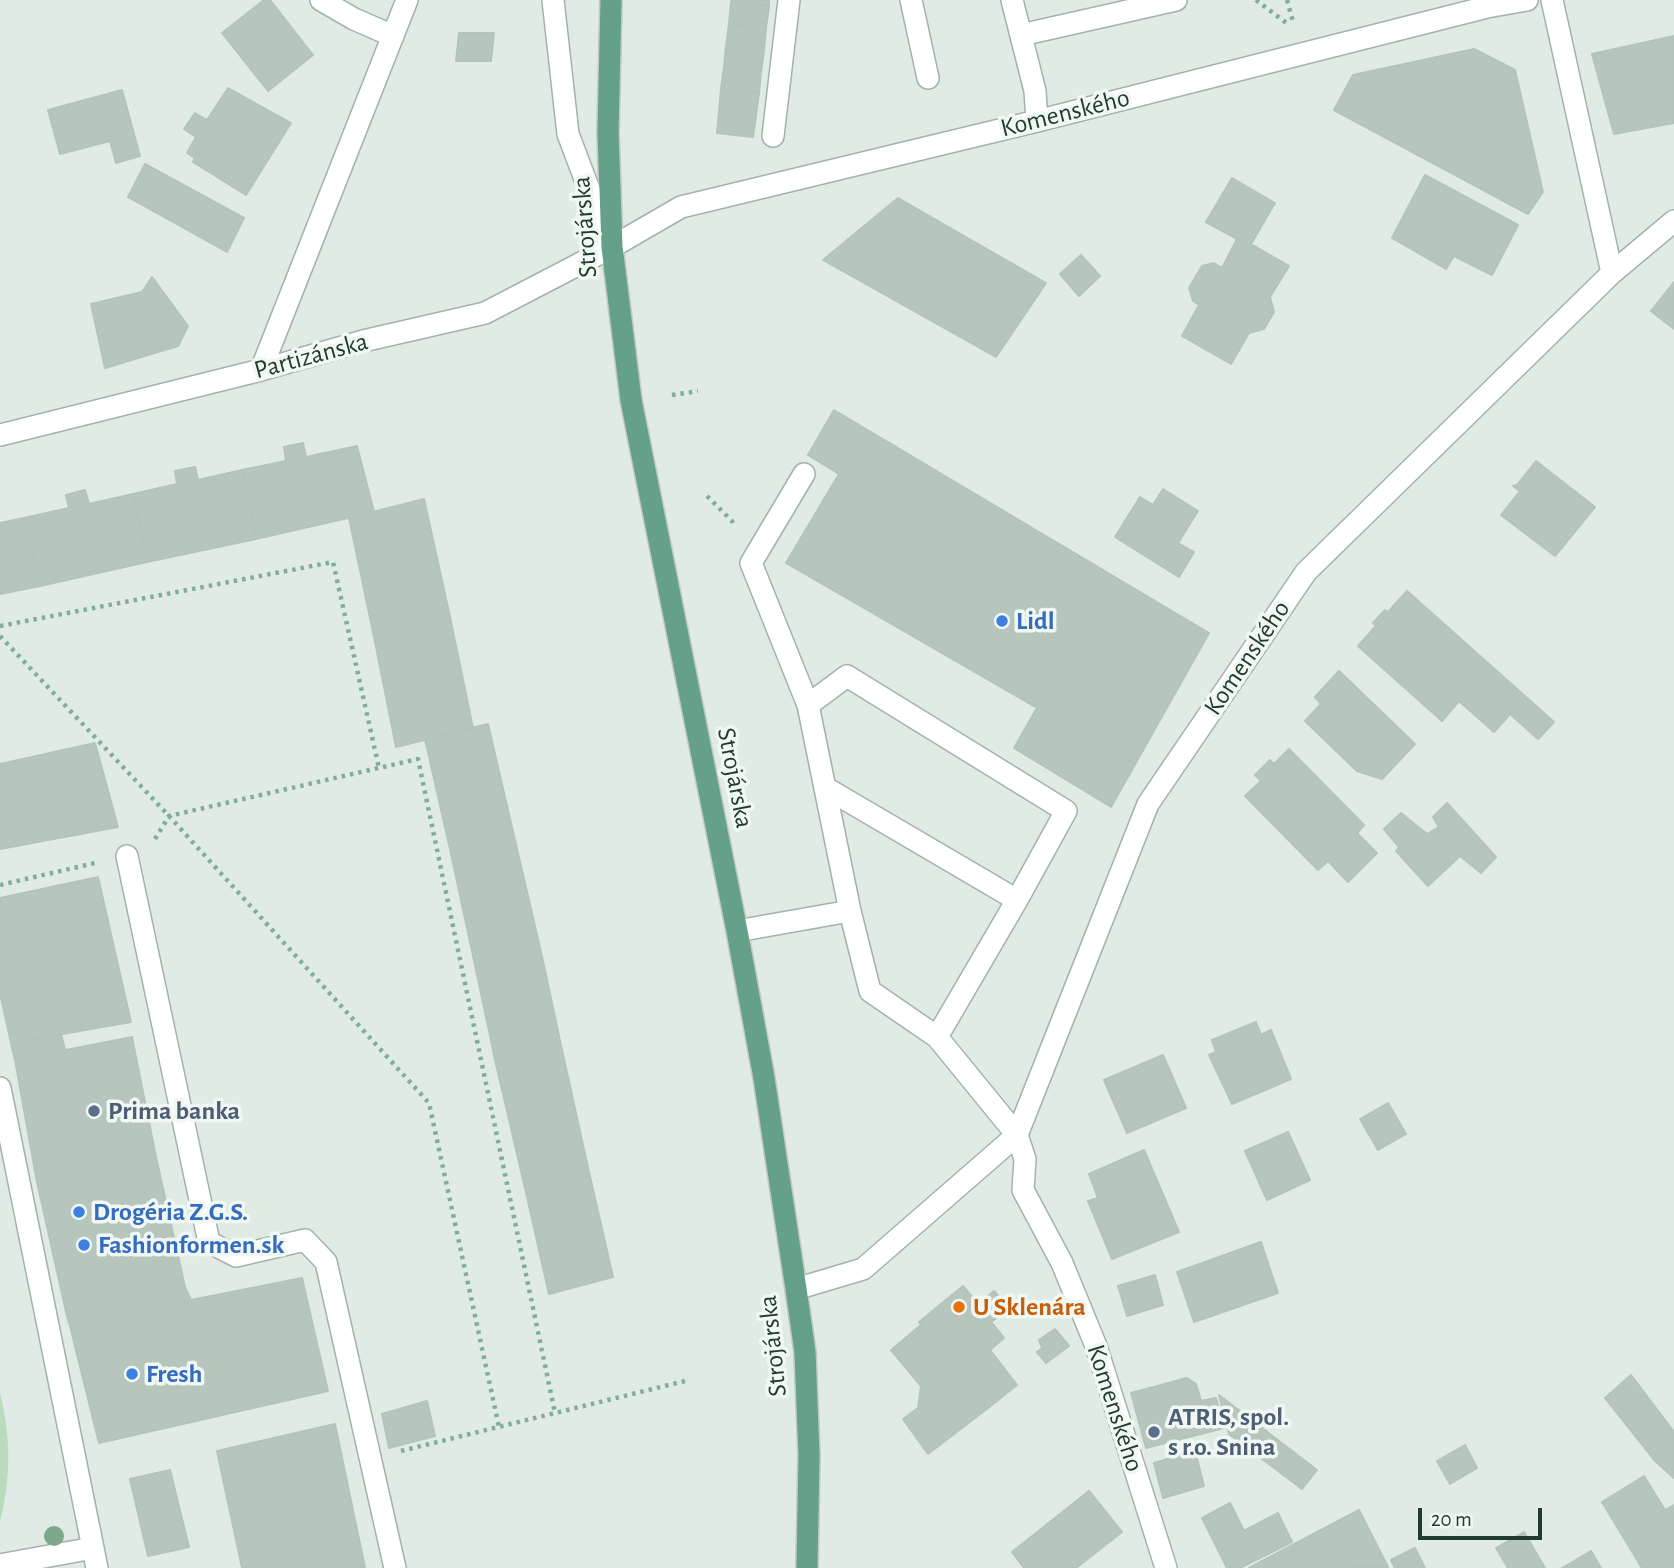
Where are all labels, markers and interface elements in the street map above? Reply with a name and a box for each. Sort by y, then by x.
street label: Komenského [997,82,1133,144]
street label: Strojárska [566,175,604,279]
street label: Partizánska [251,326,371,386]
street label: Komenského [1197,595,1297,721]
place label: Lidl [1016,605,1055,637]
marker: Lidl [994,613,1010,629]
street label: Strojárska [710,725,760,831]
place label: Prima banka [108,1095,240,1127]
marker: Prima banka [86,1103,102,1119]
place label: Drogéria Z.G.S. [93,1196,248,1228]
marker: Drogéria Z.G.S. [71,1204,87,1220]
place label: Fashionformen.sk [98,1229,284,1261]
marker: Fashionformen.sk [76,1237,92,1253]
place label: U Sklenára [973,1291,1086,1323]
street label: Strojárska [752,1294,794,1398]
marker: U Sklenára [951,1299,967,1315]
street label: Komenského [1080,1341,1150,1475]
place label: Fresh [146,1358,202,1390]
marker: Fresh [124,1366,140,1382]
place label: ATRIS, spol. s r.o. Snina [1168,1401,1289,1462]
marker: ATRIS, spol. s r.o. Snina [1146,1424,1162,1440]
scale bar [1422,1494,1546,1538]
text: 20 m [1431,1509,1472,1530]

